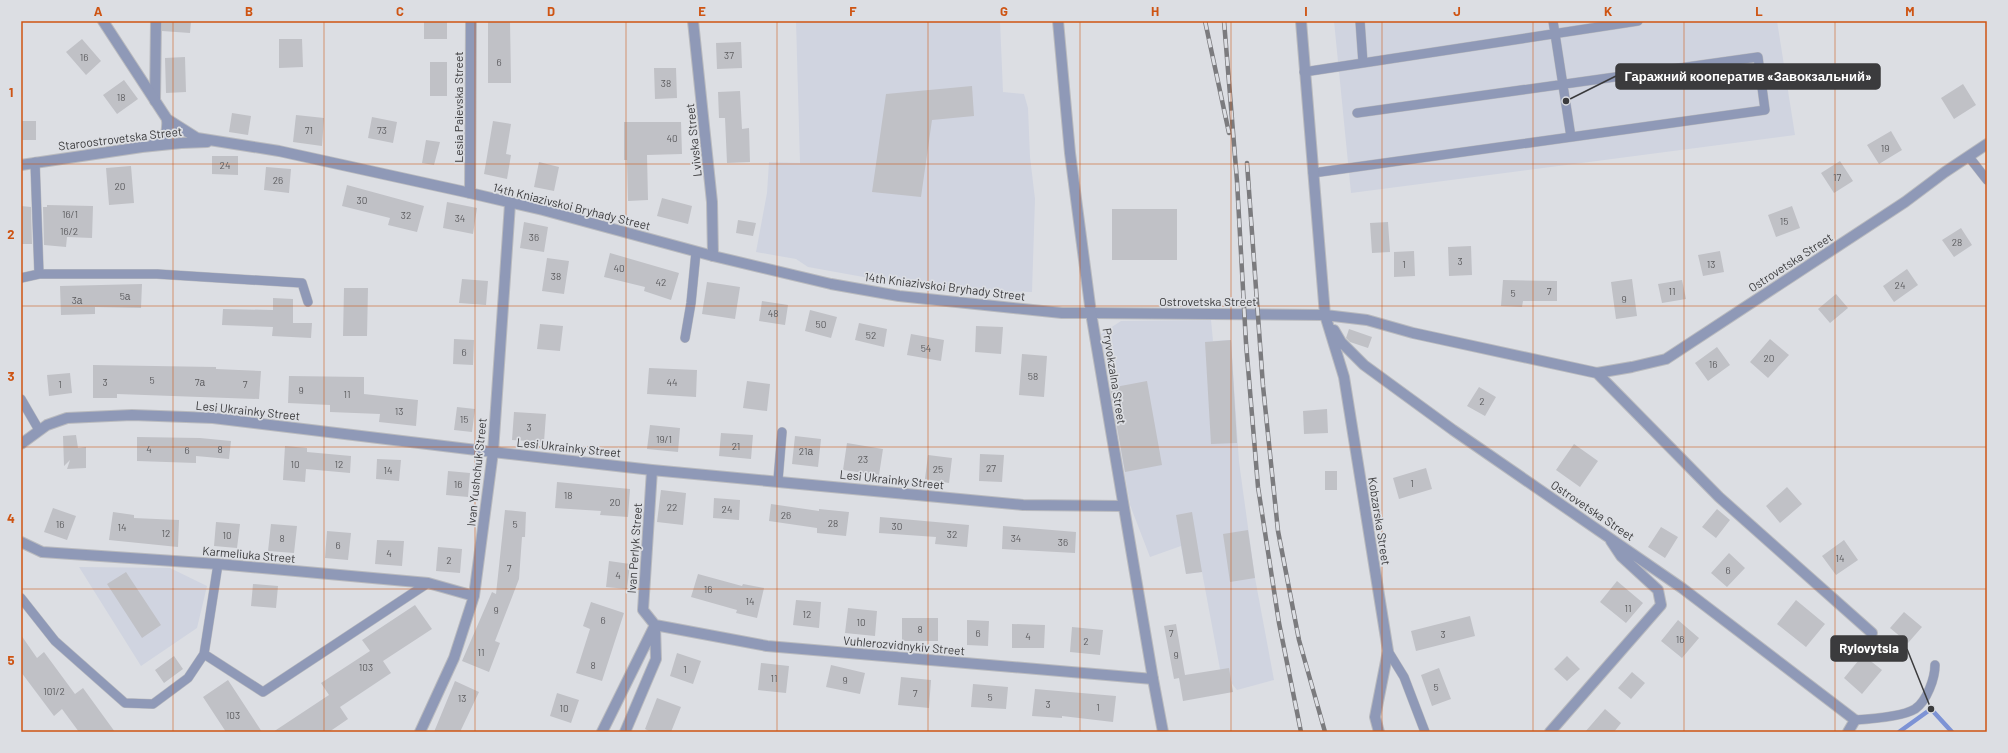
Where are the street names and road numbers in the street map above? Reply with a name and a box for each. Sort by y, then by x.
street label: Lesia Paievska Street [451,51,465,163]
street label: Lvivska Street [682,103,704,177]
street label: Staroostrovetska Street [57,123,183,153]
street label: 14th Kniazivskoi Bryhady Street [492,180,652,232]
street label: Ostrovetska Street [1745,230,1835,294]
street label: 14th Kniazivskoi Bryhady Street [864,269,1026,303]
street label: Ostrovetska Street [1159,294,1257,308]
street label: Pryvokzalna Street [1100,327,1130,425]
street label: Lesi Ukrainky Street [195,398,301,422]
street label: Ivan Yushchuk Street [463,417,489,527]
street label: Lesi Ukrainky Street [516,435,622,459]
street label: Lesi Ukrainky Street [839,467,945,491]
street label: Kobzarska Street [1366,476,1394,566]
street label: Ostrovetska Street [1549,477,1637,543]
street label: Ivan Perlyk Street [624,502,644,594]
street label: Karmeliuka Street [202,543,296,565]
street label: Vuhlerozvidnykiv Street [842,633,966,657]

